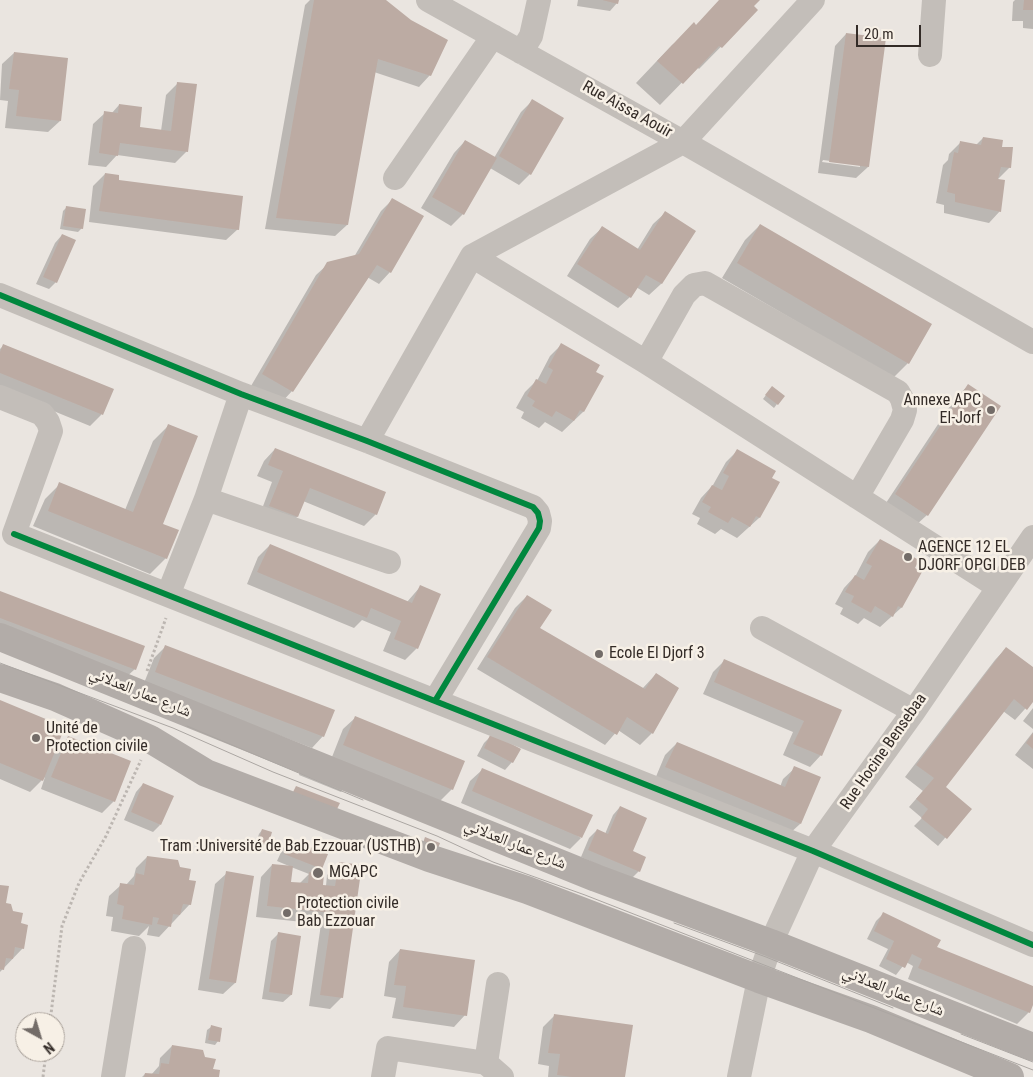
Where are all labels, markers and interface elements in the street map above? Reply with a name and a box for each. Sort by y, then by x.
scale bar [858,15,923,47]
text: 20 m [864,25,894,43]
street label: Rue Aissa Aouir [579,77,675,143]
place label: Annexe APC El-Jorf [904,391,981,429]
marker: Annexe APC El-Jorf [985,404,997,416]
place label: AGENCE 12 EL DJORF OPGI DEB [918,538,1026,576]
marker: AGENCE 12 EL DJORF OPGI DEB [902,551,914,563]
place label: Ecole El Djorf 3 [609,644,705,664]
marker: Ecole El Djorf 3 [593,648,605,660]
street label: شارع عمار العدلاني [86,664,194,722]
street label: Rue Hocine Bensebaa [837,690,931,814]
place label: Unité de Protection civile [46,719,148,757]
marker: Unité de Protection civile [30,732,42,744]
street label: شارع عمار العدلاني [461,816,569,874]
place label: Tram :Université de Bab Ezzouar (USTHB) [160,837,421,857]
marker: Tram :Université de Bab Ezzouar (USTHB) [425,841,437,853]
place label: MGAPC [329,863,378,883]
marker: MGAPC [311,866,325,880]
place label: Protection civile Bab Ezzouar [297,894,399,932]
marker: Protection civile Bab Ezzouar [281,907,293,919]
street label: شارع عمار العدلاني [839,963,947,1021]
north arrow [15,1012,65,1062]
text: N [40,1039,57,1057]

